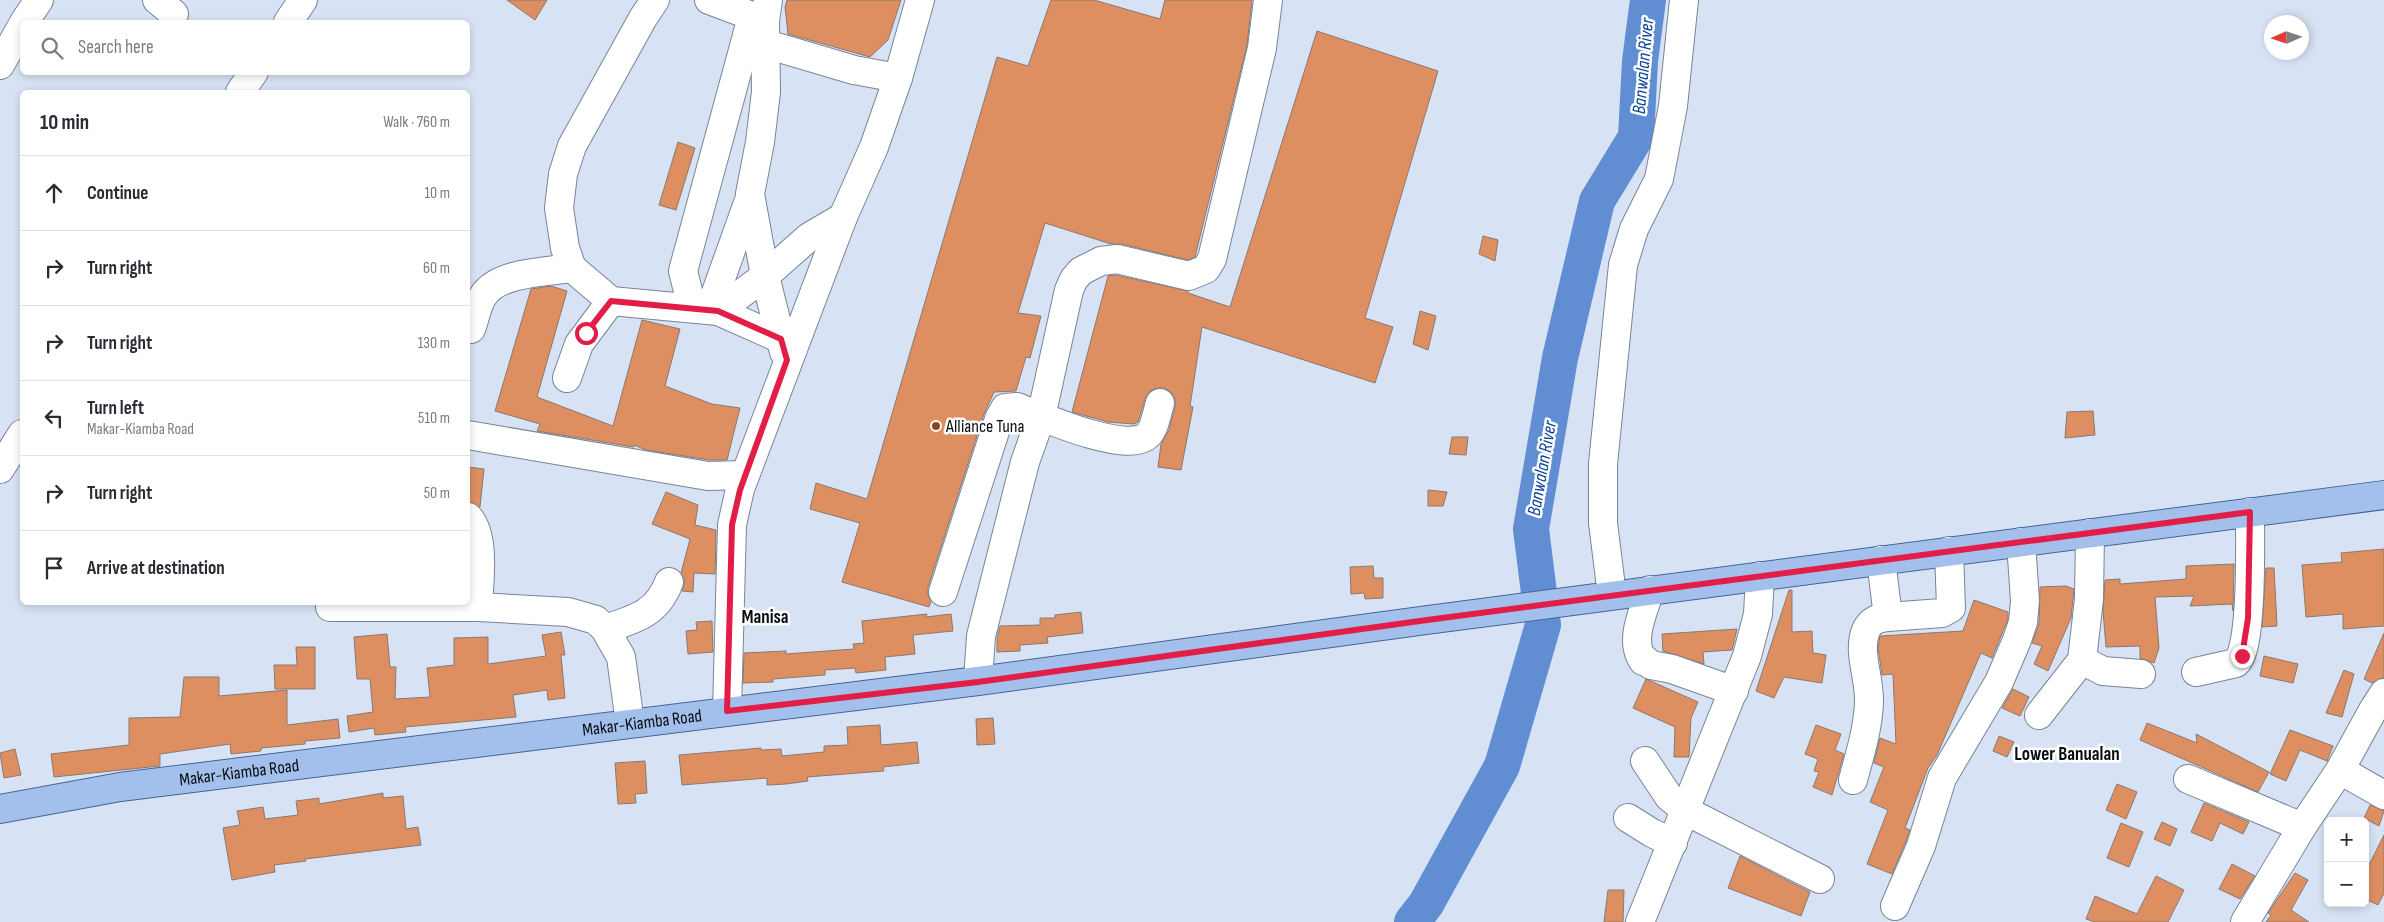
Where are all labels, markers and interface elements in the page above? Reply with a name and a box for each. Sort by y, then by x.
north arrow [2264,15,2309,60]
water label: Banwalan River [1628,17,1659,115]
search box [20,20,470,75]
icon: search [38,34,66,62]
text: Search here [78,36,154,59]
text: 10 min [40,110,89,135]
text: Walk · 760 m [383,113,450,132]
icon: ahead [40,179,68,207]
text: Continue [87,182,148,205]
text: 10 m [424,184,450,203]
icon: right [40,254,68,282]
text: Turn right [87,257,152,280]
text: 60 m [423,259,450,278]
route start [575,322,598,345]
icon: right [40,329,68,357]
text: Turn right [87,332,152,355]
text: 130 m [418,334,450,353]
text: Turn left [87,397,144,420]
icon: left [40,404,68,432]
text: 510 m [418,409,450,428]
place label: Alliance Tuna [945,416,1024,437]
water label: Banwalan River [1523,418,1562,518]
text: Makar-Kiamba Road [87,420,194,439]
marker: Alliance Tuna [930,420,942,432]
icon: right [40,479,68,507]
text: Turn right [87,482,152,505]
text: 50 m [424,484,450,503]
icon: arrive [40,554,68,582]
text: Arrive at destination [87,557,225,580]
district label: Manisa [741,606,789,629]
route end [2231,645,2254,668]
street label: Makar-Kiamba Road [581,705,703,741]
district label: Lower Banualan [2014,743,2120,766]
street label: Makar-Kiamba Road [178,755,300,791]
map controls [2324,817,2369,907]
button: + [2324,817,2369,862]
button: − [2324,862,2369,907]

